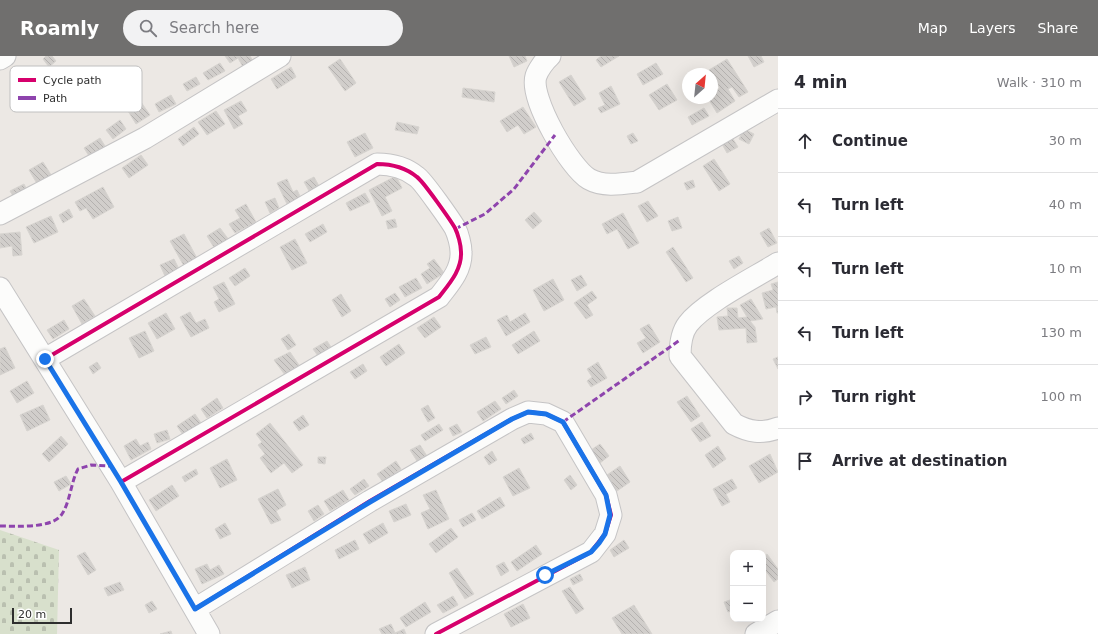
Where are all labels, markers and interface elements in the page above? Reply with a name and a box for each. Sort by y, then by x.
search box [123,10,403,46]
text: Roamly [20,17,99,39]
icon: search [137,17,159,39]
text: Search here [169,19,259,37]
text: Map [918,20,947,36]
text: Layers [969,20,1016,36]
text: Share [1038,20,1078,36]
legend [10,66,142,112]
north arrow [682,68,718,104]
text: 4 min [794,72,847,92]
text: Cycle path [43,74,102,87]
text: Walk · 310 m [997,75,1082,90]
text: Path [43,92,67,105]
icon: ahead [794,130,816,152]
text: Continue [832,132,908,150]
text: 30 m [1049,133,1082,148]
icon: left [794,194,816,216]
text: Turn left [832,196,904,214]
text: 40 m [1049,197,1082,212]
icon: left [794,258,816,280]
text: Turn left [832,260,904,278]
text: 10 m [1049,261,1082,276]
icon: left [794,322,816,344]
text: Turn left [832,324,904,342]
text: 130 m [1040,325,1082,340]
route end [36,350,54,368]
icon: right [794,386,816,408]
text: Turn right [832,388,916,406]
text: 100 m [1040,389,1082,404]
icon: arrive [794,450,816,472]
text: Arrive at destination [832,452,1007,470]
map controls [730,550,766,622]
button: + [730,550,766,586]
route start [536,566,554,584]
button: − [730,586,766,622]
scale bar [12,606,72,625]
text: 20 m [18,608,46,621]

